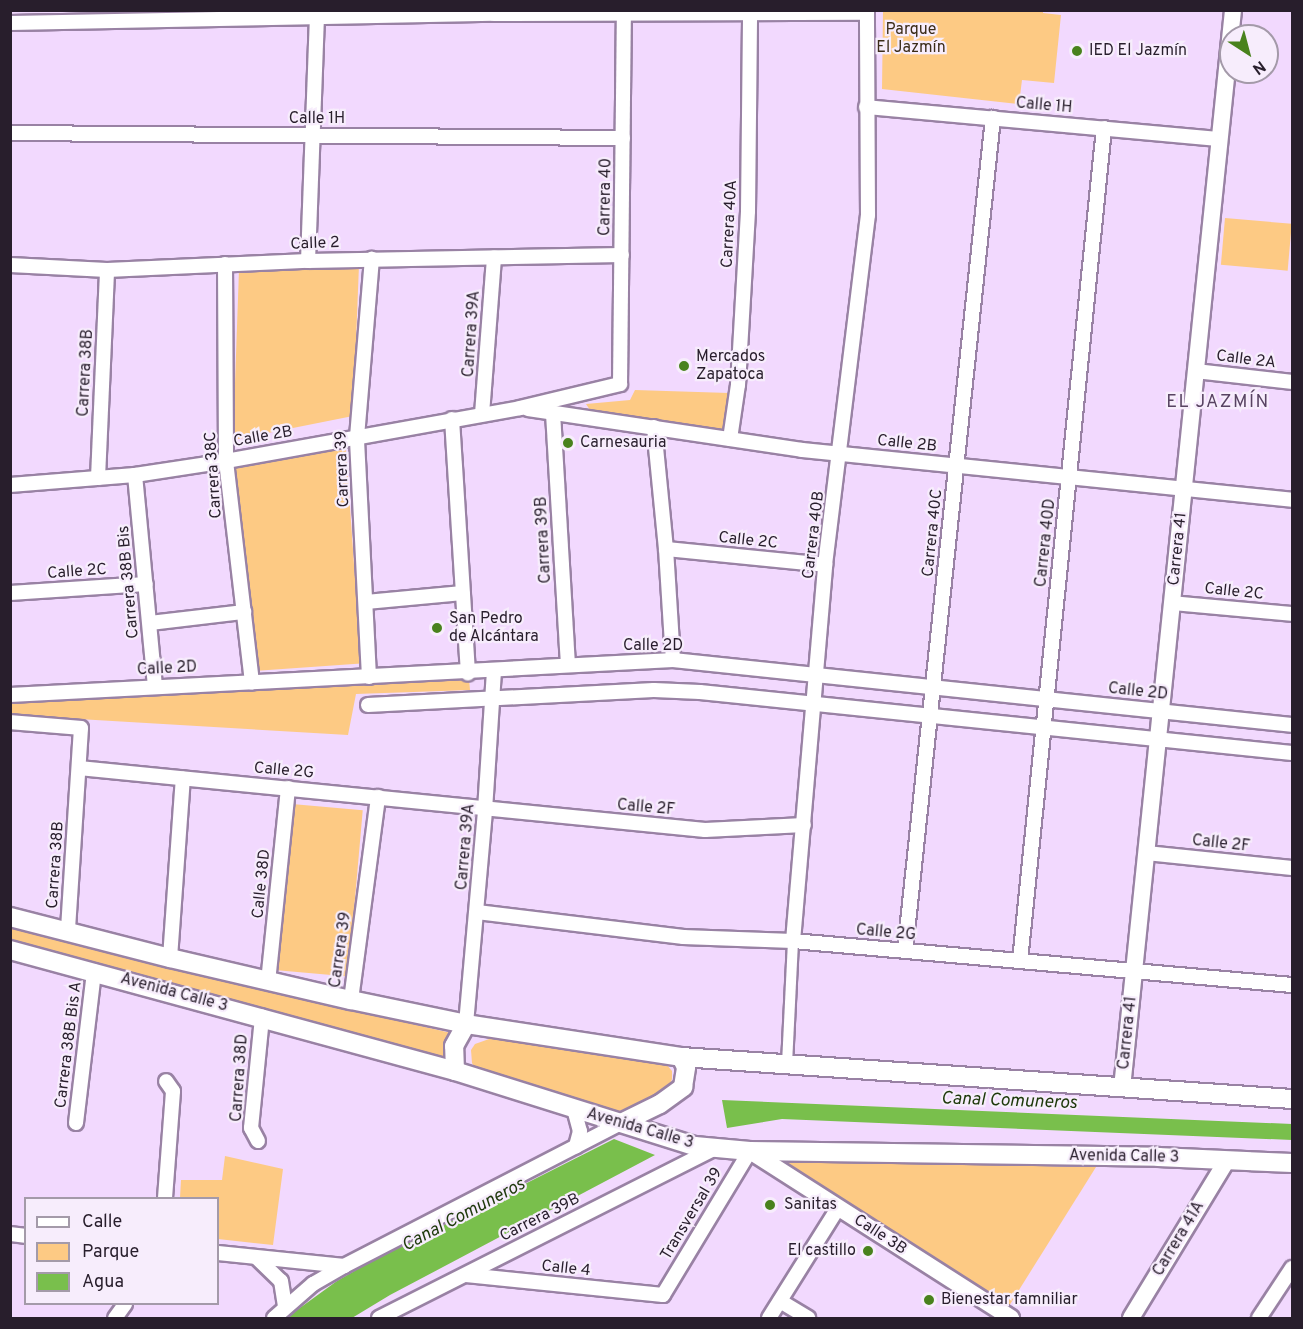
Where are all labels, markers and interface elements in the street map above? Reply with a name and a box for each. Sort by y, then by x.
park label: Parque El Jazmín [876,20,946,58]
north arrow [1219,24,1279,84]
place label: IED El Jazmín [1089,41,1187,61]
marker: IED El Jazmín [1070,44,1084,58]
text: N [1248,55,1269,78]
street label: Calle 1H [1015,94,1073,118]
street label: Calle 1H [289,109,345,129]
street label: Carrera 40 [596,158,616,236]
street label: Carrera 40A [718,179,742,269]
street label: Calle 2 [290,234,340,254]
street label: Carrera 39A [459,290,485,378]
street label: Carrera 38B [74,329,98,417]
place label: Mercados Zapatoca [696,347,765,385]
street label: Calle 2A [1215,347,1277,373]
marker: Mercados Zapatoca [677,359,691,373]
district label: EL JAZMÍN [1166,392,1270,414]
street label: Calle 2B [232,422,294,452]
street label: Carrera 39 [332,430,354,508]
street label: Carrera 38C [201,431,227,519]
street label: Calle 2B [876,431,938,457]
place label: Carnesauria [580,433,666,453]
marker: Carnesauria [561,436,575,450]
street label: Carrera 40C [919,488,947,578]
street label: Carrera 40B [799,490,829,580]
street label: Carrera 39B [532,496,556,584]
street label: Carrera 40D [1032,498,1060,588]
street label: Carrera 41 [1165,511,1191,587]
street label: Carrera 38B Bis [114,525,144,639]
street label: Calle 2C [717,528,779,554]
street label: Calle 2C [47,560,107,584]
street label: Calle 2C [1203,579,1265,605]
place label: San Pedro de Alcántara [449,609,539,647]
marker: San Pedro de Alcántara [430,621,444,635]
street label: Calle 2D [623,636,683,656]
street label: Calle 2D [136,658,198,680]
street label: Calle 2D [1107,679,1169,705]
street label: Calle 2G [253,759,315,783]
street label: Calle 2F [616,796,676,820]
street label: Carrera 39A [453,803,479,891]
street label: Carrera 38B [43,821,69,909]
street label: Calle 2F [1191,831,1251,857]
street label: Calle 38D [249,848,275,920]
street label: Carrera 39 [326,911,356,989]
street label: Calle 2G [855,921,917,945]
street label: Avenida Calle 3 [118,969,230,1017]
street label: Carrera 38B Bis A [52,980,86,1110]
street label: Carrera 41 [1115,995,1141,1071]
street label: Carrera 38D [227,1033,253,1123]
water label: Canal Comuneros [941,1089,1077,1115]
street label: Avenida Calle 3 [584,1105,696,1153]
street label: Avenida Calle 3 [1069,1146,1179,1168]
street label: Transversal 39 [657,1164,727,1264]
water label: Canal Comuneros [399,1174,529,1258]
street label: Carrera 39B [497,1190,583,1246]
place label: Sanitas [784,1195,837,1215]
marker: Sanitas [761,1196,779,1214]
legend [24,1197,219,1305]
street label: Carrera 41A [1149,1198,1209,1280]
text: Calle [82,1211,122,1234]
street label: Calle 3B [850,1211,910,1259]
text: Parque [82,1241,139,1264]
place label: El castillo [788,1241,856,1261]
marker: El castillo [861,1244,875,1258]
street label: Calle 4 [540,1257,592,1281]
text: Agua [82,1271,124,1294]
place label: Bienestar famniliar [941,1290,1078,1310]
marker: Bienestar famniliar [922,1293,936,1307]

